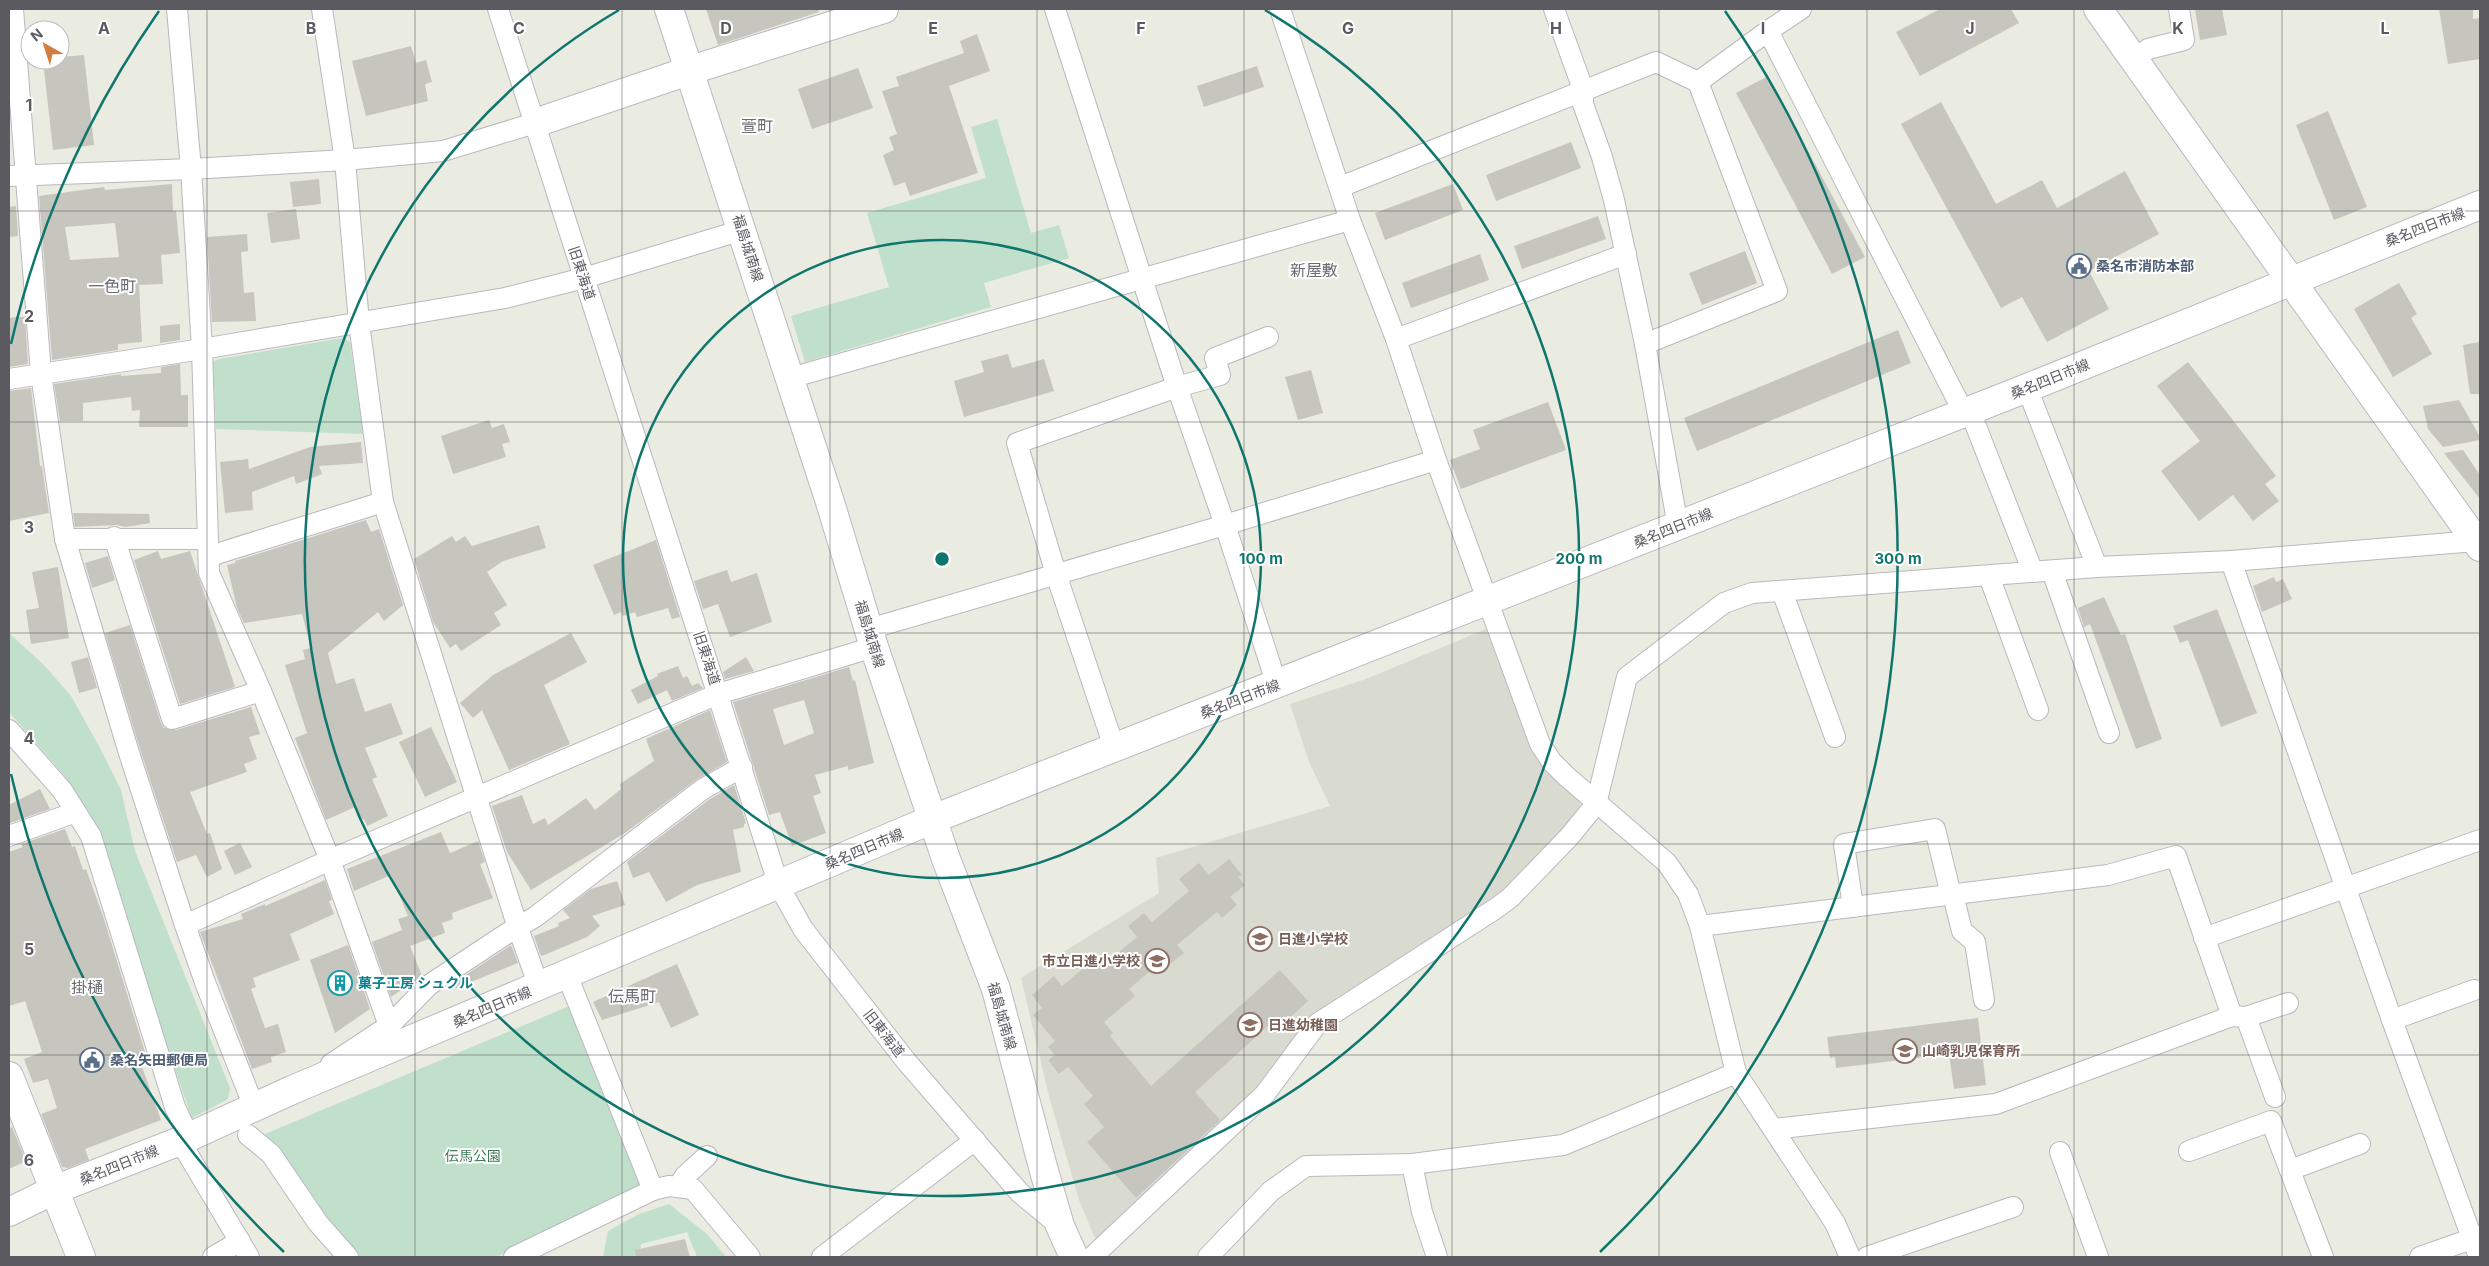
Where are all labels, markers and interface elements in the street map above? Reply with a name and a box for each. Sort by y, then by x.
text: A [98,18,110,38]
text: B [306,18,316,38]
text: C [513,18,525,38]
text: D [720,18,732,38]
text: E [928,18,938,38]
text: F [1136,18,1146,38]
text: G [1342,18,1354,38]
text: H [1550,18,1562,38]
text: I [1761,18,1765,38]
text: J [1965,18,1975,38]
text: K [2172,18,2184,38]
text: L [2380,18,2390,38]
north arrow [20,20,70,70]
text: N [27,25,46,44]
text: 1 [26,95,32,115]
district label: 萱町 [741,116,773,136]
street label: 桑名四日市線 [2383,204,2467,250]
street label: 福島城南線 [730,212,767,284]
street label: 旧東海道 [566,244,599,302]
public building icon: 桑名市消防本部 [2066,253,2092,279]
place label: 桑名市消防本部 [2096,257,2194,274]
district label: 新屋敷 [1290,260,1338,280]
district label: 一色町 [88,276,136,296]
text: 2 [24,306,34,326]
street label: 桑名四日市線 [2008,355,2092,402]
street label: 桑名四日市線 [1631,504,1715,551]
text: 3 [24,517,34,537]
text: 100 m [1239,549,1283,568]
text: 200 m [1556,549,1602,568]
text: 300 m [1874,549,1922,568]
centre of rings [933,550,951,568]
street label: 福島城南線 [852,598,889,670]
street label: 旧東海道 [691,629,724,687]
street label: 桑名四日市線 [1198,676,1282,722]
text: 4 [24,728,35,748]
street label: 桑名四日市線 [822,824,906,873]
school or university icon: 日進小学校 [1247,926,1273,952]
place label: 日進小学校 [1278,930,1348,947]
text: 5 [24,939,34,959]
school or university icon: 市立日進小学校 [1144,948,1170,974]
place label: 市立日進小学校 [1042,952,1140,969]
building icon: 菓子工房 シュクル [327,970,353,996]
place label: 菓子工房 シュクル [358,974,473,991]
district label: 掛樋 [71,977,103,997]
street label: 福島城南線 [985,980,1020,1052]
street label: 桑名四日市線 [450,982,534,1031]
district label: 伝馬町 [608,986,656,1006]
street label: 旧東海道 [860,1005,908,1060]
school or university icon: 日進幼稚園 [1237,1012,1263,1038]
place label: 日進幼稚園 [1268,1016,1338,1033]
school or university icon: 山崎乳児保育所 [1892,1038,1918,1064]
place label: 山崎乳児保育所 [1922,1042,2020,1059]
public building icon: 桑名矢田郵便局 [79,1047,105,1073]
place label: 桑名矢田郵便局 [110,1051,208,1068]
street label: 桑名四日市線 [77,1141,161,1188]
park label: 伝馬公園 [445,1147,501,1164]
text: 6 [24,1150,34,1170]

